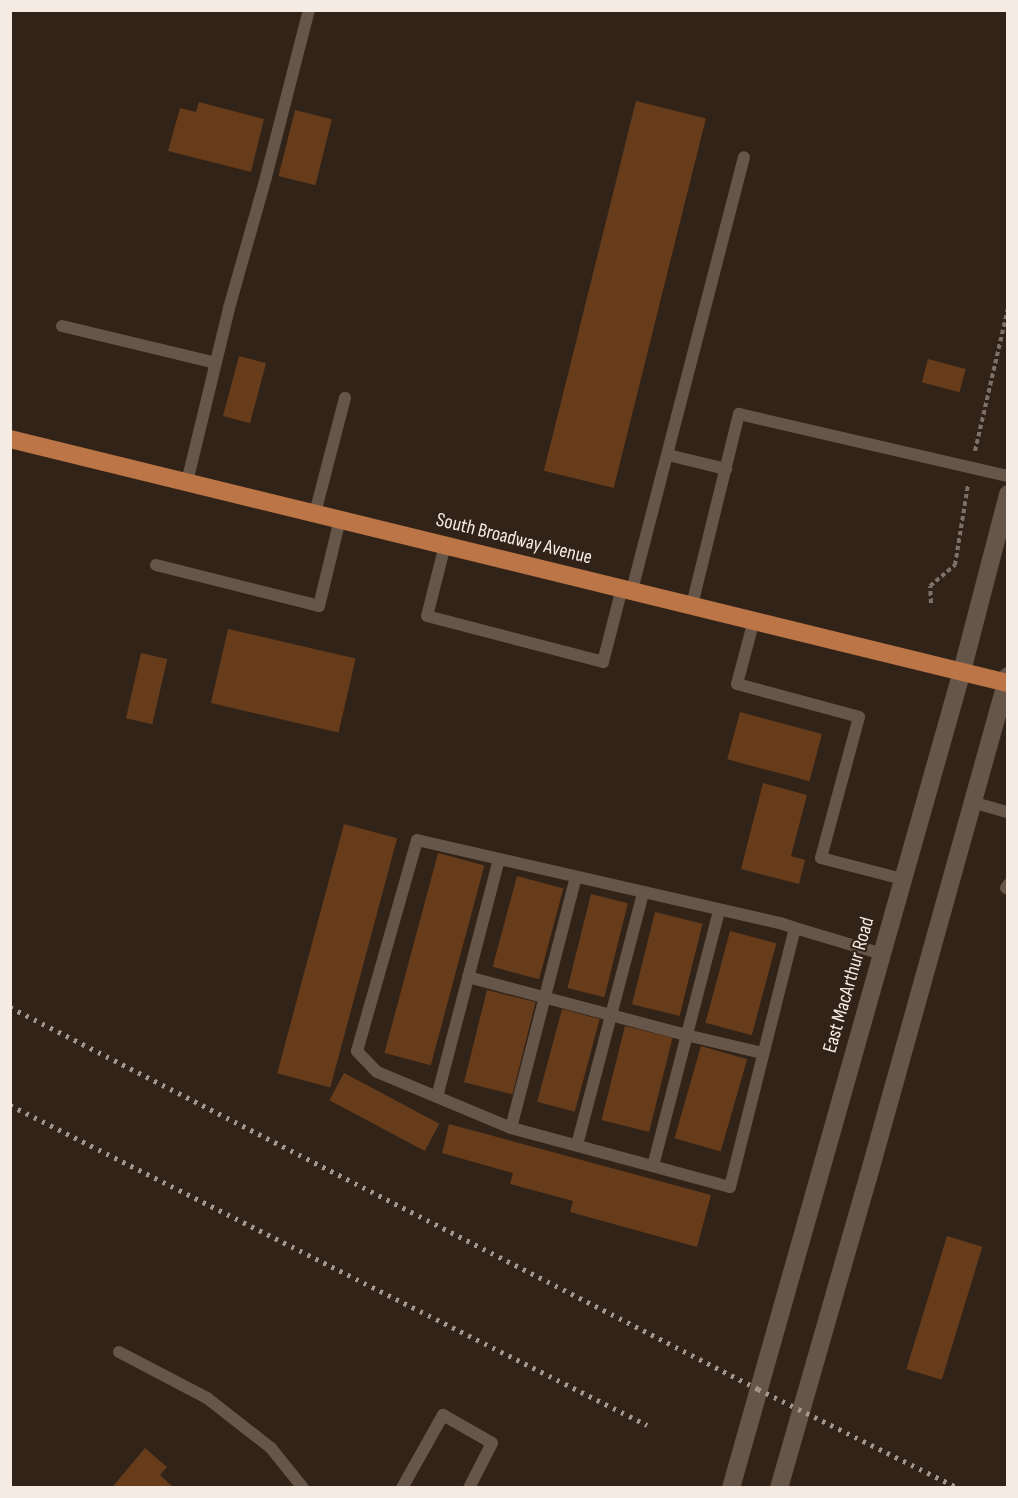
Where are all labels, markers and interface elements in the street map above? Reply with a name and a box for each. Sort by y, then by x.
street label: South Broadway Avenue [433,508,595,570]
street label: East MacArthur Road [818,914,880,1056]

